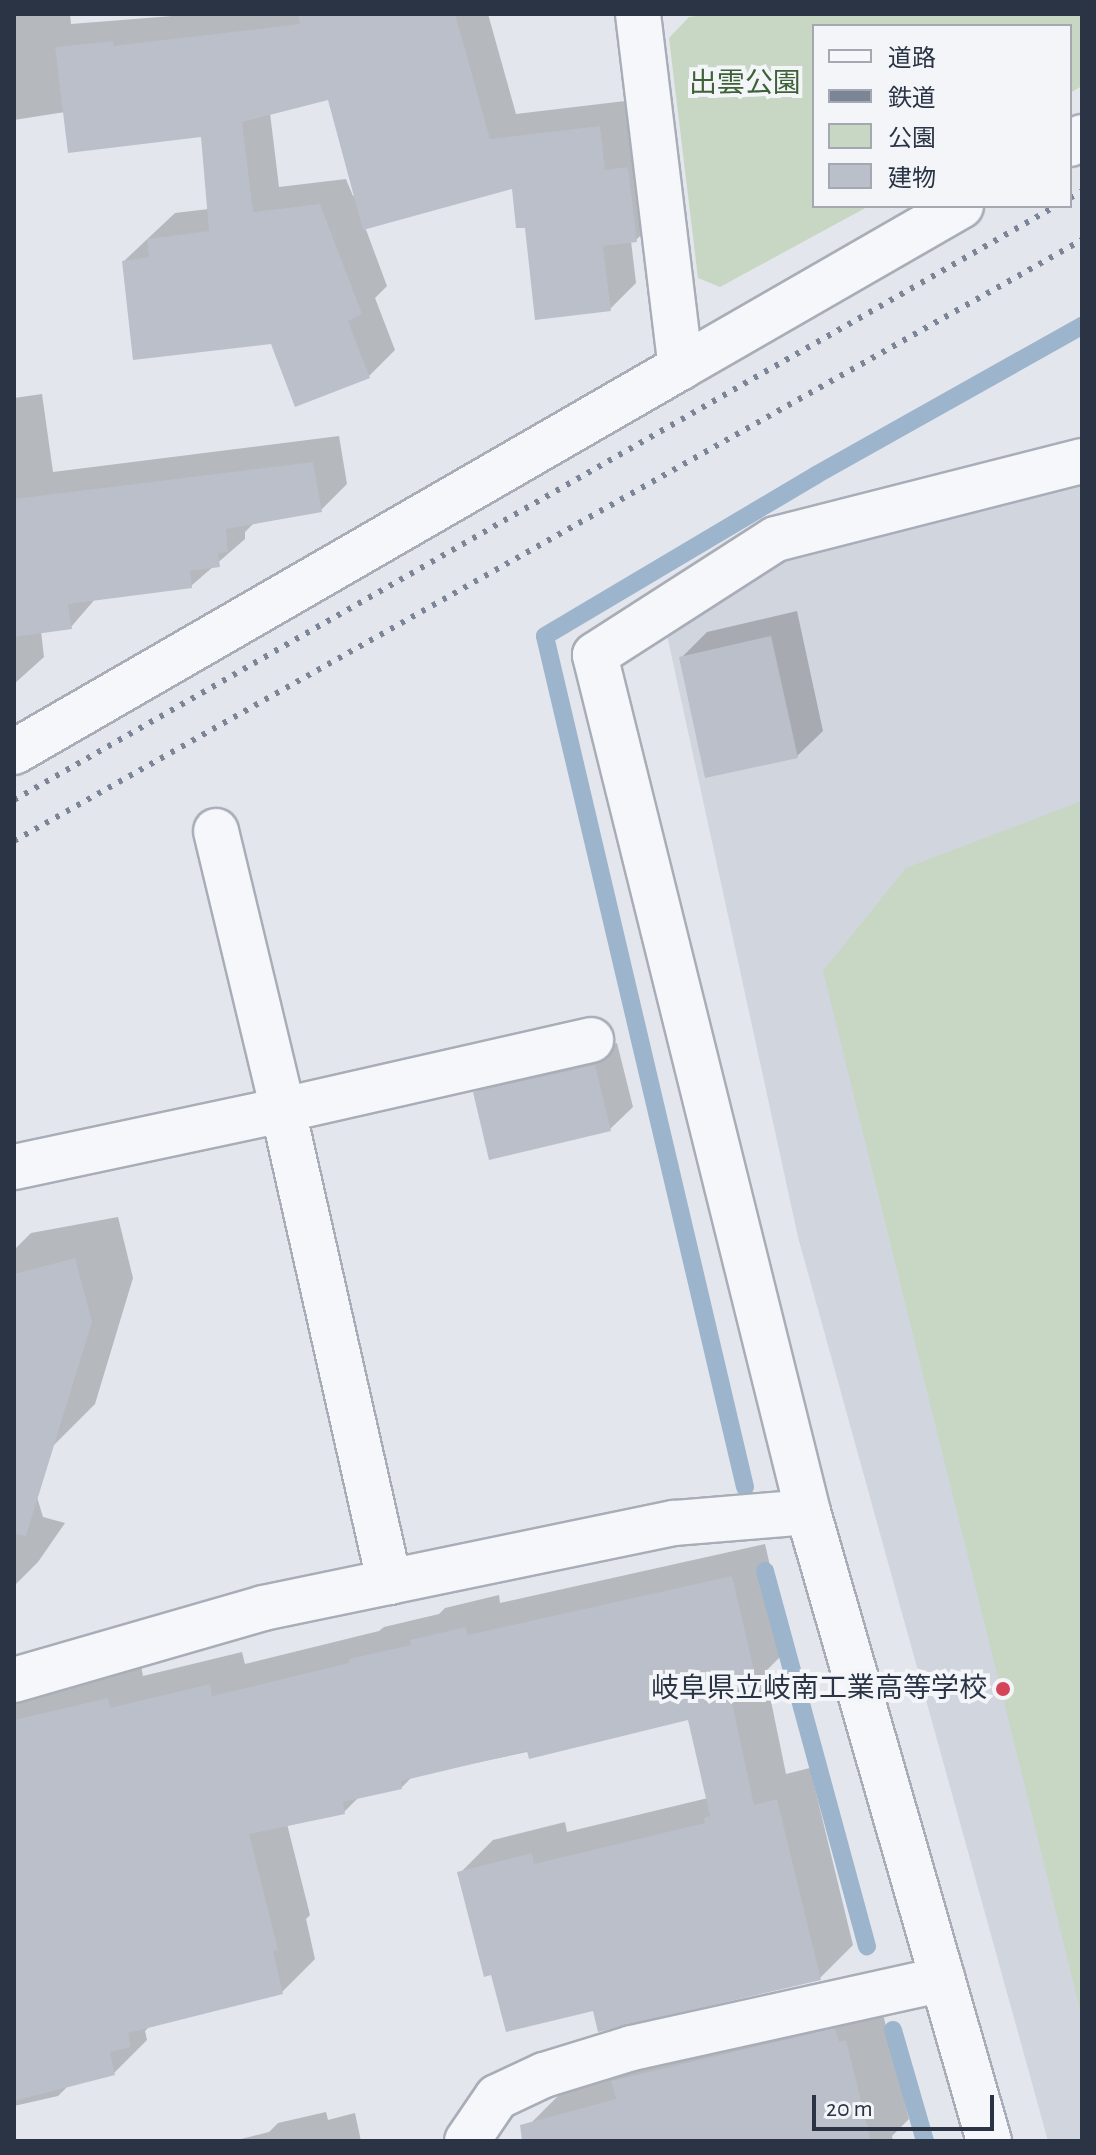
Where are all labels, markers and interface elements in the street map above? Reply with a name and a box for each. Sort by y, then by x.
legend [812,24,1072,208]
text: 道路 [888,47,936,71]
park label: 出雲公園 [689,67,801,101]
text: 鉄道 [888,87,936,111]
text: 公園 [888,127,936,151]
text: 建物 [888,167,936,191]
place label: 岐阜県立岐南工業高等学校 [651,1672,987,1706]
marker: 岐阜県立岐南工業高等学校 [994,1680,1012,1698]
scale bar [816,2079,998,2129]
text: 20 m [826,2097,873,2121]

